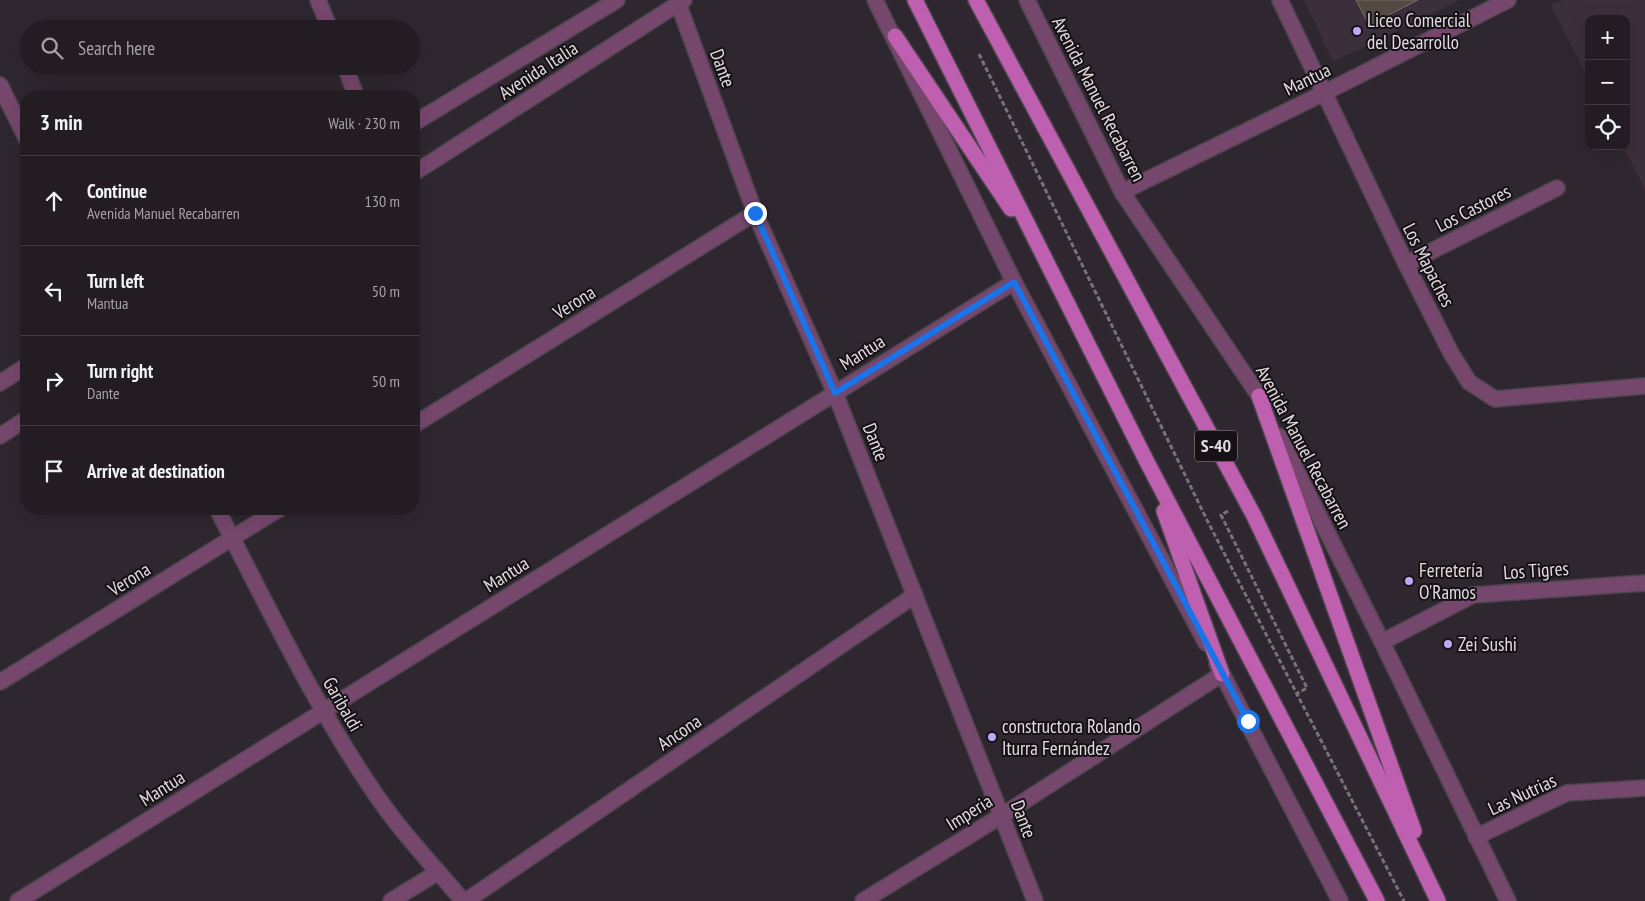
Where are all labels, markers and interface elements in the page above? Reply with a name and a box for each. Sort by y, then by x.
place label: Liceo Comercial del Desarrollo [1367,8,1471,54]
street label: Avenida Manuel Recabarren [1047,13,1151,185]
map controls [1585,15,1630,150]
button: + [1585,15,1630,60]
search box [20,20,420,75]
marker: Liceo Comercial del Desarrollo [1351,25,1363,37]
icon: search [38,34,66,62]
text: Search here [78,36,155,60]
street label: Avenida Italia [494,36,582,104]
street label: Dante [705,46,741,90]
street label: Mantua [1280,57,1334,101]
button: − [1585,60,1630,105]
button: locate [1585,105,1630,150]
text: 3 min [40,109,82,136]
text: Walk · 230 m [328,113,400,133]
text: Continue [87,179,147,203]
street label: Los Castores [1431,179,1515,237]
icon: ahead [40,187,68,215]
text: 130 m [365,191,400,211]
route end [744,202,767,225]
text: Avenida Manuel Recabarren [87,203,240,223]
street label: Los Mapaches [1398,219,1460,311]
text: Turn left [87,269,144,293]
icon: left [40,277,68,305]
street label: Verona [548,280,599,325]
text: 50 m [372,281,400,301]
text: Mantua [87,293,128,313]
street label: Mantua [835,329,889,375]
text: Turn right [87,359,153,383]
street label: Avenida Manuel Recabarren [1251,361,1357,533]
icon: right [40,367,68,395]
text: 50 m [372,371,400,391]
text: Dante [87,383,120,403]
street label: Dante [858,419,894,465]
road number: S-40 [1195,431,1237,462]
icon: arrive [40,457,68,485]
text: Arrive at destination [87,459,225,483]
street label: Mantua [479,551,533,597]
street label: Los Tigres [1502,556,1570,584]
street label: Verona [103,557,154,602]
place label: Ferretería O'Ramos [1419,558,1483,604]
marker: Ferretería O'Ramos [1403,575,1415,587]
place label: Zei Sushi [1458,632,1517,656]
marker: Zei Sushi [1442,638,1454,650]
street label: Garibaldi [318,672,368,736]
street label: Ancona [652,709,706,755]
route start [1237,710,1260,733]
place label: constructora Rolando Iturra Fernández [1002,714,1140,760]
marker: constructora Rolando Iturra Fernández [986,731,998,743]
street label: Mantua [135,765,189,811]
street label: Las Nutrias [1484,768,1560,820]
street label: Imperia [942,789,996,835]
street label: Dante [1006,797,1042,842]

